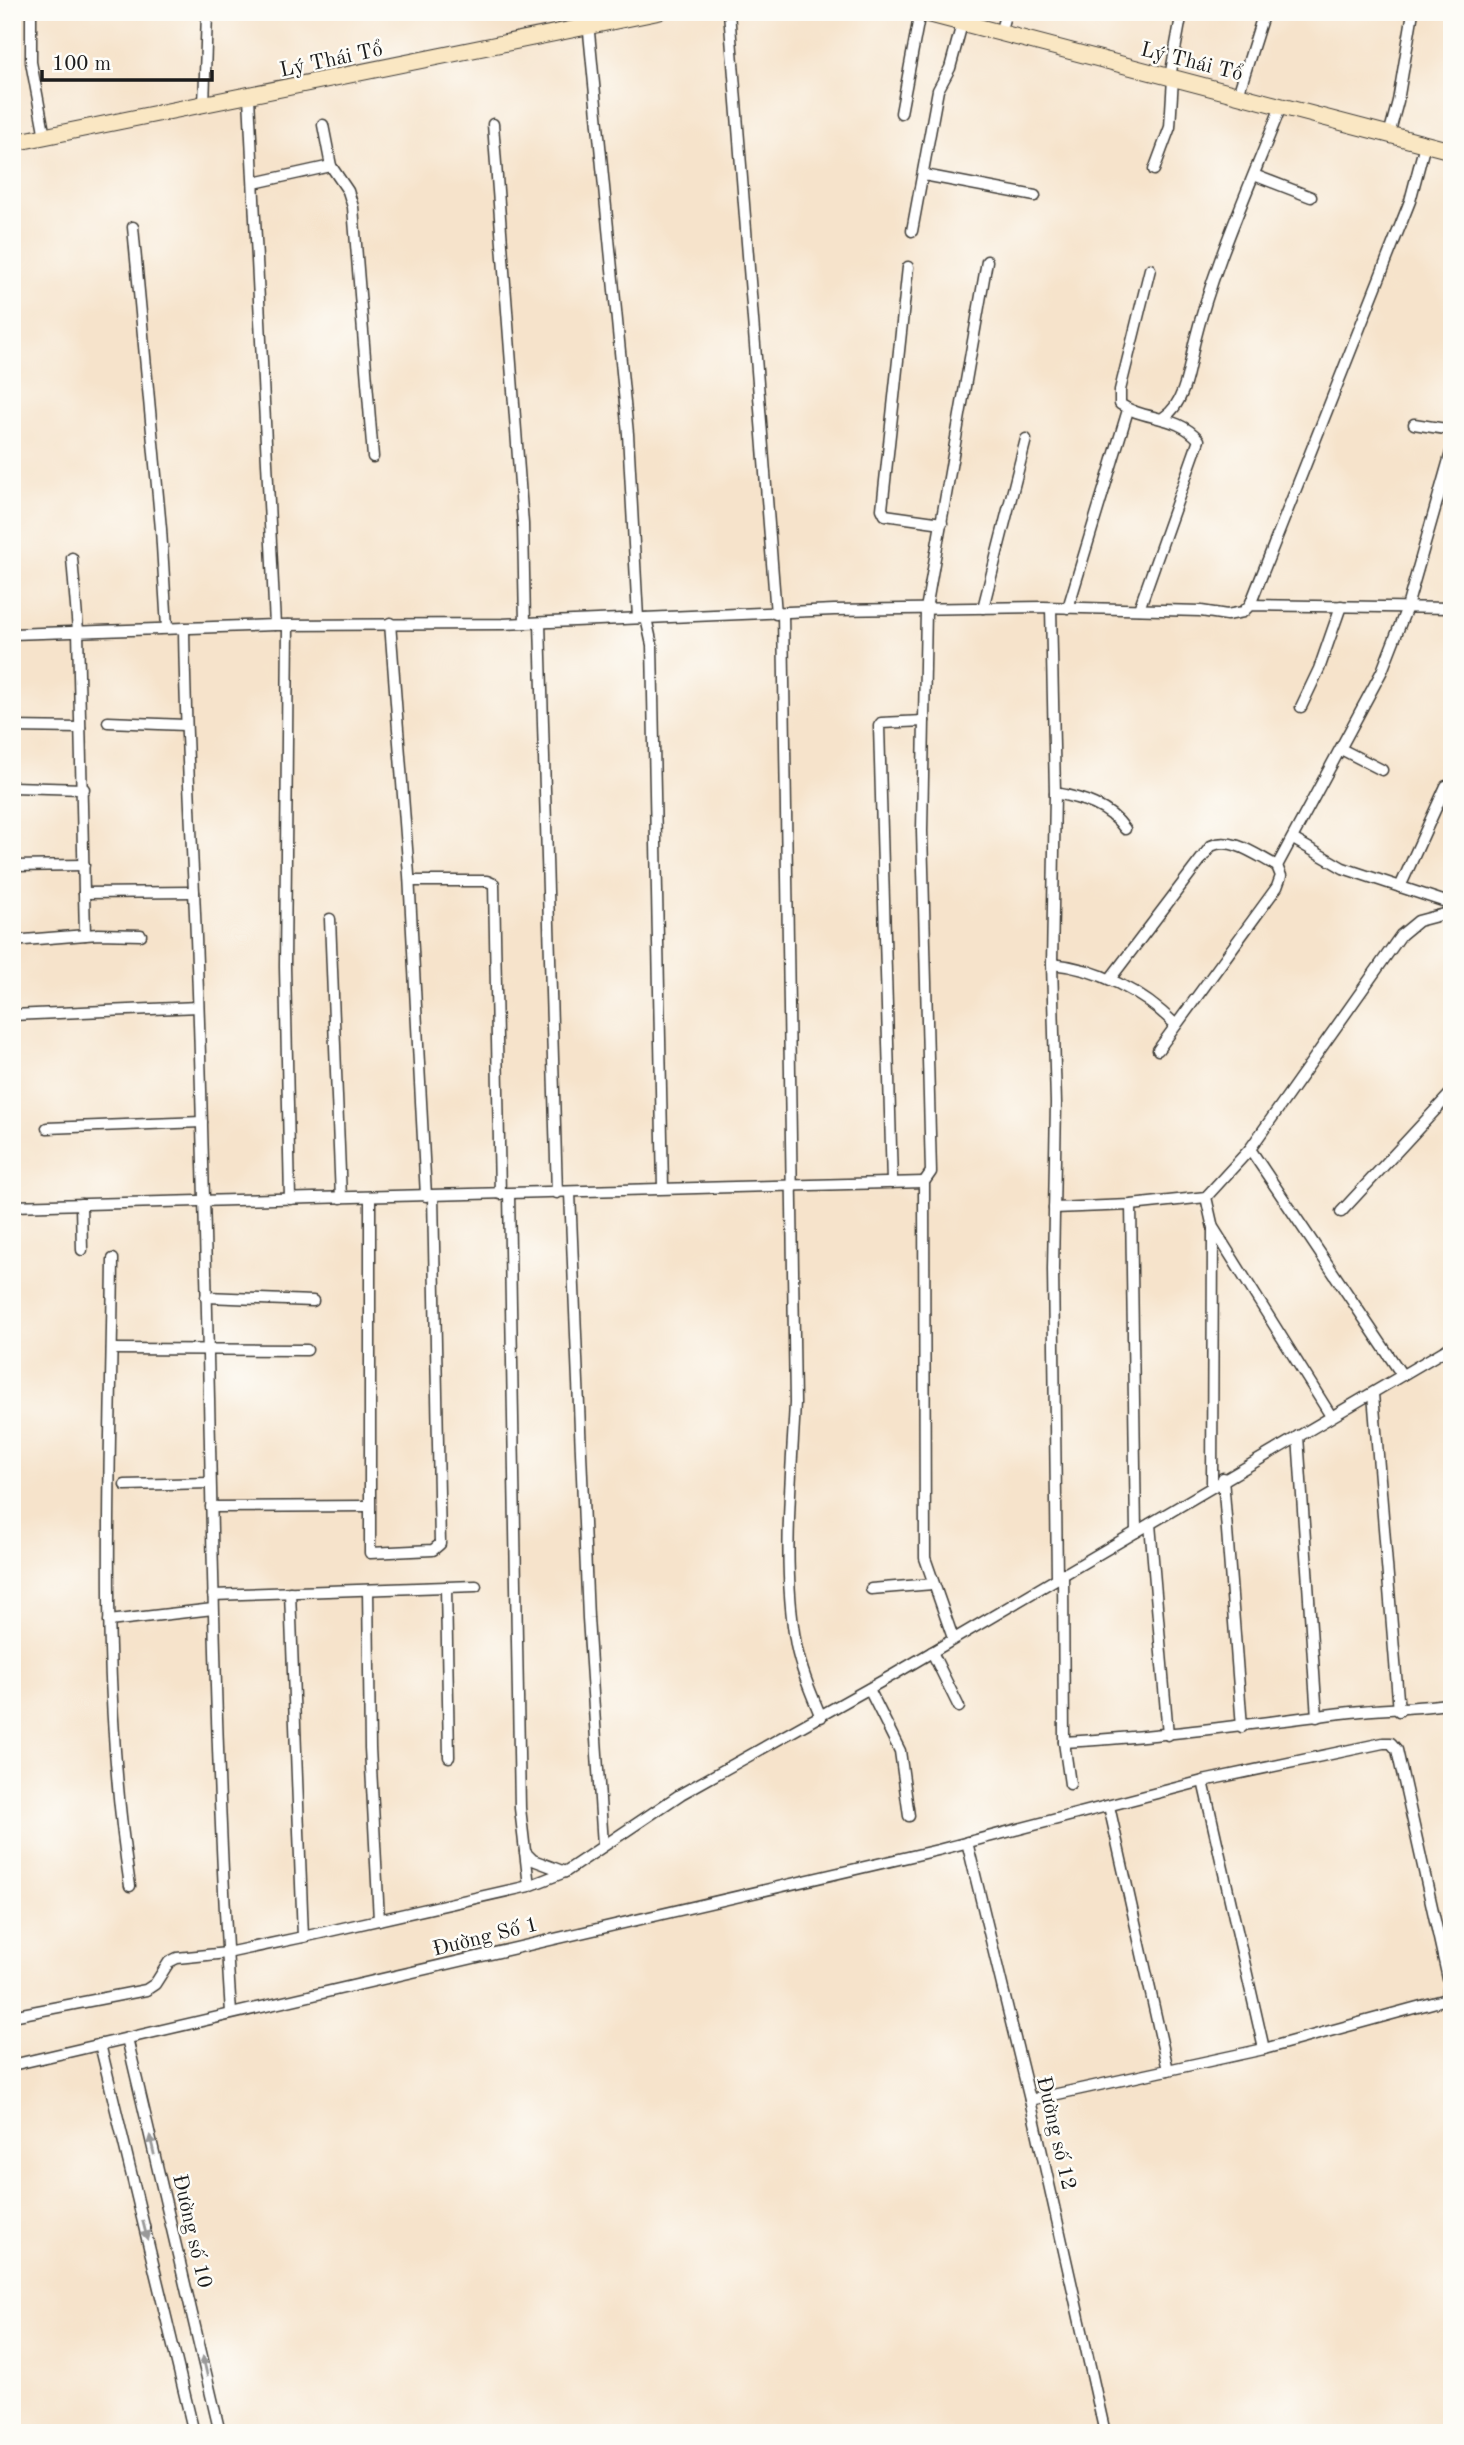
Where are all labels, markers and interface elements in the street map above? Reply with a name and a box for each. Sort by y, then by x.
street label: Lý Thái Tổ [277,37,385,82]
scale bar [42,38,212,82]
street label: Lý Thái Tổ [1138,38,1246,85]
text: 100 m [52,54,111,75]
street label: Đường Số 1 [430,1913,540,1961]
street label: Đường số 12 [1032,2074,1080,2192]
one-way arrow [147,2134,158,2156]
street label: Đường số 10 [168,2172,216,2290]
one-way arrow [140,2219,151,2241]
one-way arrow [199,2355,210,2377]

